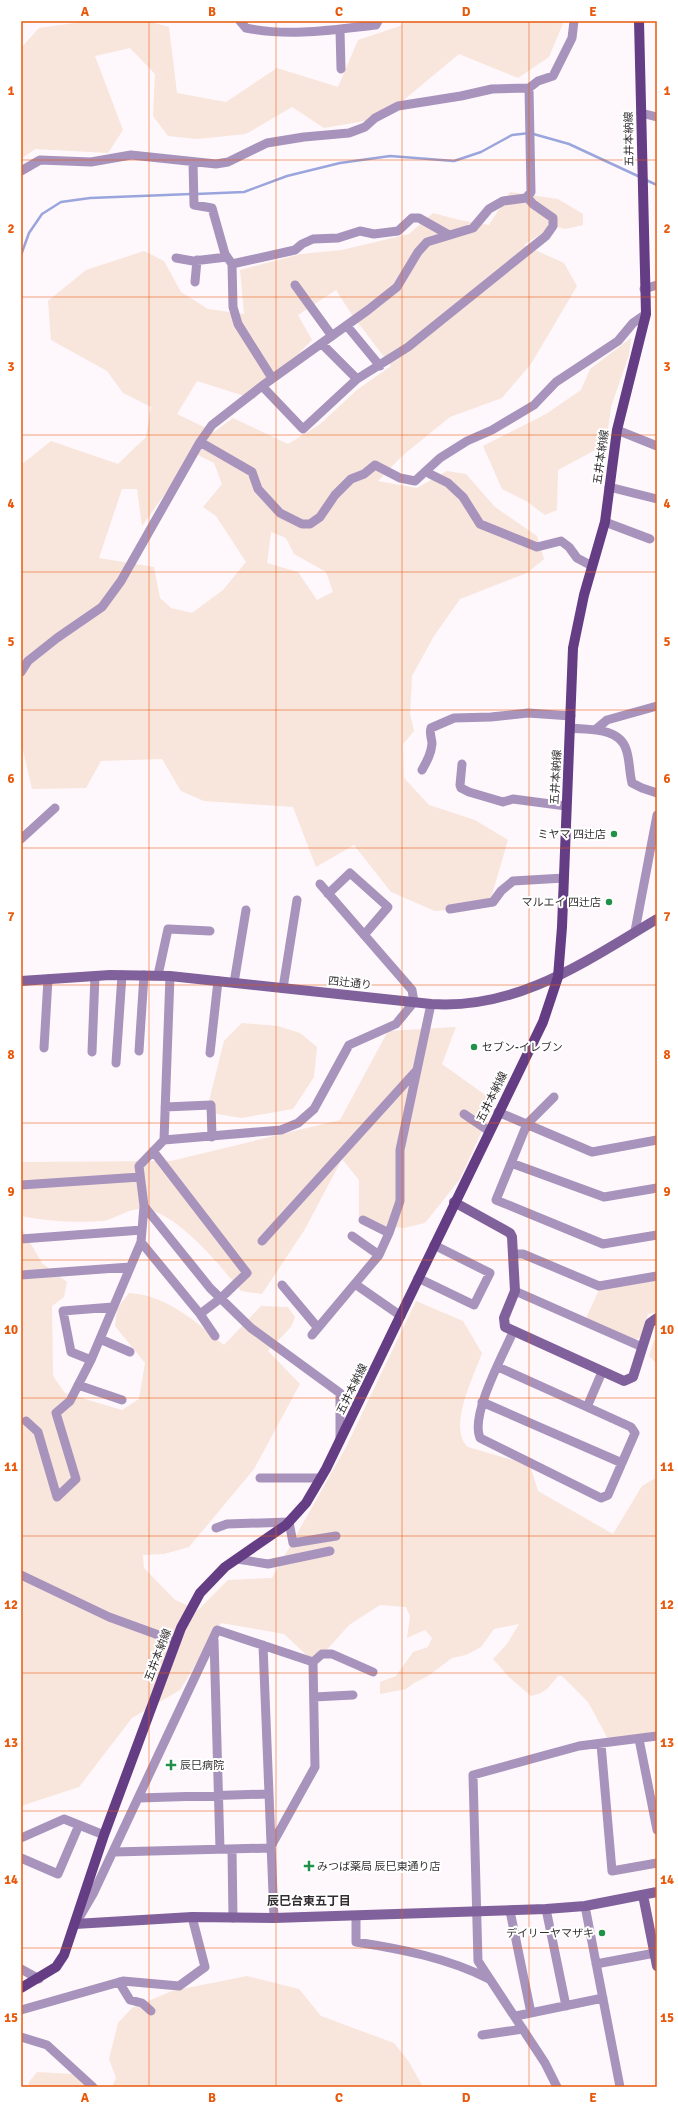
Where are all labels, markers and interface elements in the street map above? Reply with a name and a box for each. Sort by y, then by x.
text: A [81,4,90,20]
text: B [208,4,216,20]
text: C [335,4,343,20]
text: D [462,4,471,20]
text: E [589,4,597,20]
text: 1 [7,83,15,99]
text: 1 [663,83,671,99]
street label: 五井本納線 [622,111,636,167]
text: 2 [7,221,15,237]
text: 2 [663,221,671,237]
text: 3 [7,359,15,375]
text: 3 [663,359,671,375]
street label: 五井本納線 [591,429,611,485]
text: 4 [7,496,15,512]
text: 4 [663,496,671,512]
text: 5 [7,634,15,650]
text: 5 [663,634,671,650]
street label: 五井本納線 [548,749,564,805]
text: 6 [7,771,15,787]
text: 6 [663,771,671,787]
place label: ミヤマ 四辻店 [538,828,606,841]
marker: ミヤマ 四辻店 [609,829,619,839]
place label: マルエイ 四辻店 [522,896,601,909]
marker: マルエイ 四辻店 [604,897,614,907]
text: 7 [7,909,15,925]
text: 7 [663,909,671,925]
street label: 四辻通り [327,974,373,992]
place label: セブン-イレブン [482,1041,563,1054]
marker: セブン-イレブン [469,1042,479,1052]
text: 8 [7,1047,15,1063]
text: 8 [663,1047,671,1063]
street label: 五井本納線 [474,1069,510,1125]
text: 9 [7,1184,15,1200]
text: 9 [663,1184,671,1200]
text: 10 [4,1322,18,1338]
text: 10 [660,1322,674,1338]
street label: 五井本納線 [334,1361,370,1417]
text: 11 [4,1459,18,1475]
text: 11 [660,1459,674,1475]
text: 12 [4,1597,18,1613]
text: 12 [660,1597,674,1613]
street label: 五井本納線 [142,1627,174,1683]
text: 13 [4,1735,18,1751]
text: 13 [660,1735,674,1751]
marker: 辰巳病院 [165,1759,177,1771]
place label: 辰巳病院 [180,1759,224,1772]
place label: みつば薬局 辰巳東通り店 [317,1860,440,1873]
marker: みつば薬局 辰巳東通り店 [304,1861,314,1871]
text: 14 [4,1872,18,1888]
text: 14 [660,1872,674,1888]
district label: 辰巳台東五丁目 [267,1894,351,1909]
place label: デイリーヤマザキ [506,1927,594,1940]
marker: デイリーヤマザキ [597,1928,607,1938]
text: 15 [4,2010,18,2026]
text: 15 [660,2010,674,2026]
text: A [81,2090,90,2106]
text: B [208,2090,216,2106]
text: C [335,2090,343,2106]
text: D [462,2090,471,2106]
text: E [589,2090,597,2106]

